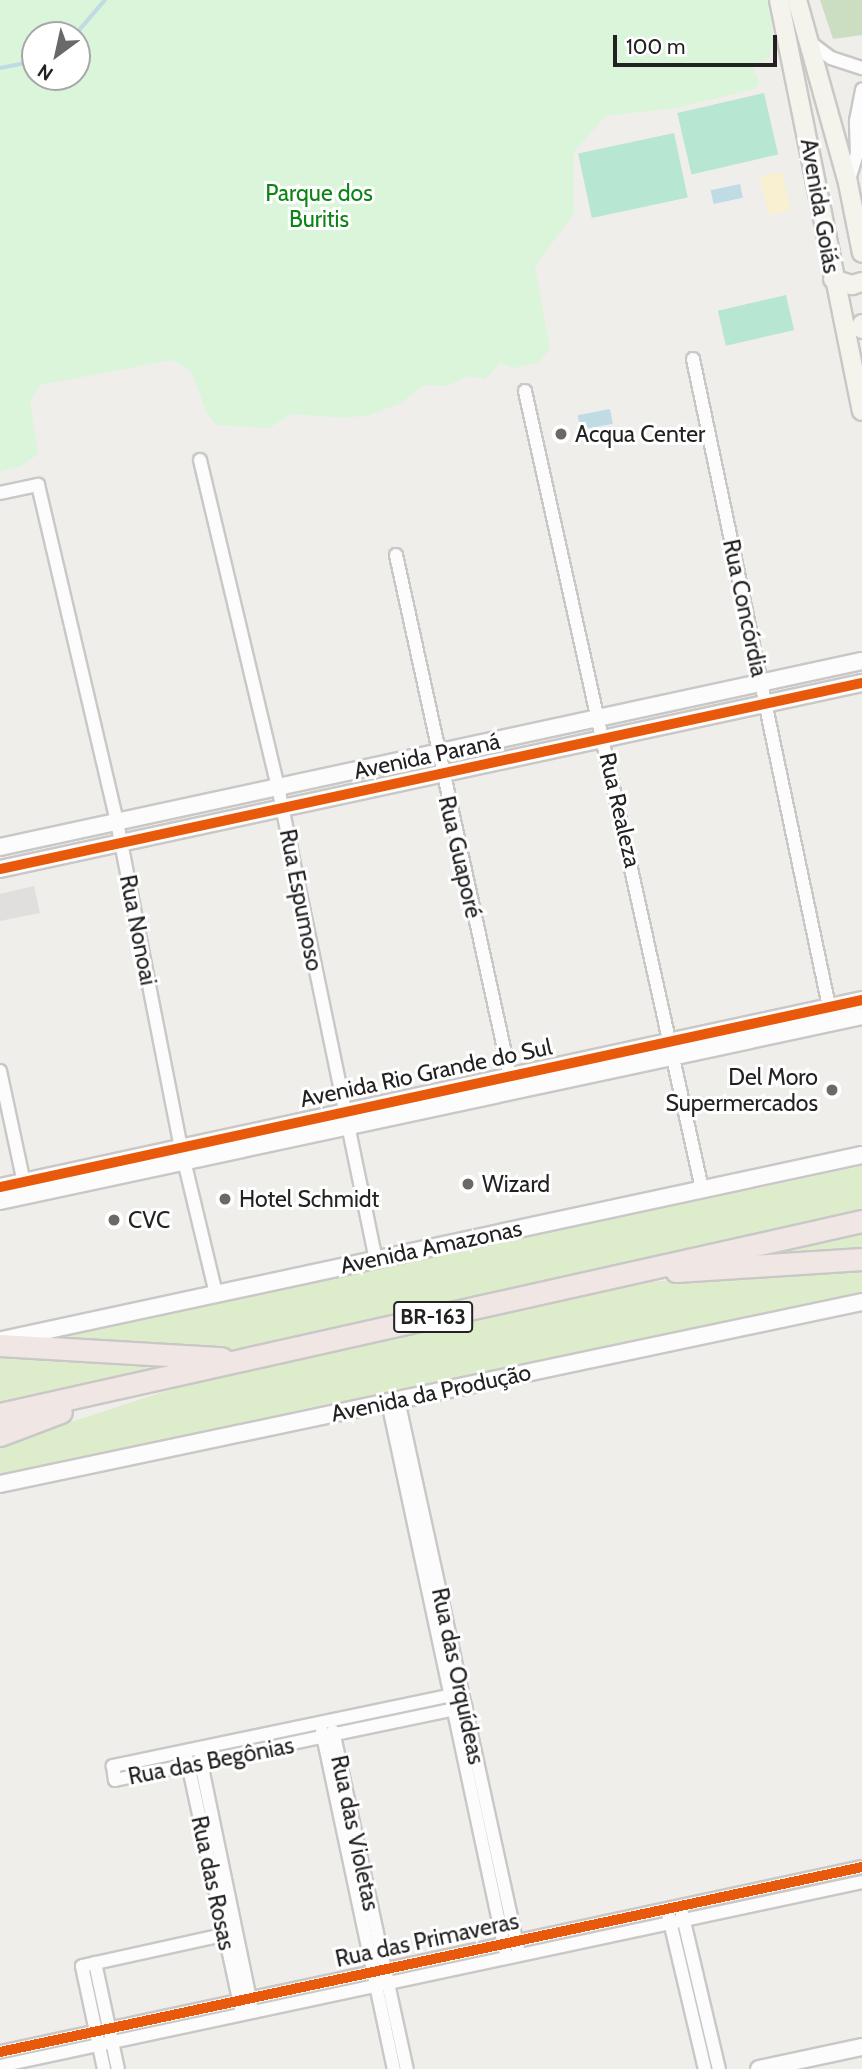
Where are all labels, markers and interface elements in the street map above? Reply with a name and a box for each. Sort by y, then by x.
north arrow [21,21,91,91]
scale bar [617,21,782,65]
text: 100 m [626,34,685,59]
text: N [33,59,57,86]
street label: Avenida Goiás [795,136,845,276]
park label: Parque dos Buritis [265,179,373,233]
place label: Acqua Center [575,420,705,448]
marker: Acqua Center [553,426,569,442]
street label: Rua Concórdia [717,537,773,679]
street label: Avenida Paraná [351,727,503,785]
street label: Rua Realeza [593,750,647,870]
street label: Rua Guaporé [433,793,487,921]
street label: Rua Espumoso [274,827,328,973]
street label: Rua Nonoai [114,872,162,988]
street label: Avenida Rio Grande do Sul [298,1033,554,1113]
place label: Del Moro Supermercados [665,1063,818,1117]
marker: Del Moro Supermercados [824,1082,840,1098]
place label: Wizard [482,1170,550,1198]
marker: Wizard [460,1176,476,1192]
place label: Hotel Schmidt [239,1185,379,1213]
marker: Hotel Schmidt [217,1191,233,1207]
place label: CVC [128,1206,170,1234]
marker: CVC [106,1212,122,1228]
street label: Avenida Amazonas [338,1214,524,1280]
road number: BR-163 [393,1300,473,1334]
street label: Avenida da Produção [329,1358,533,1428]
street label: Rua das Orquídeas [426,1585,490,1767]
street label: Rua das Begônias [126,1731,296,1791]
street label: Rua das Violetas [325,1753,385,1913]
street label: Rua das Rosas [185,1813,241,1953]
street label: Rua das Primaveras [333,1907,521,1973]

